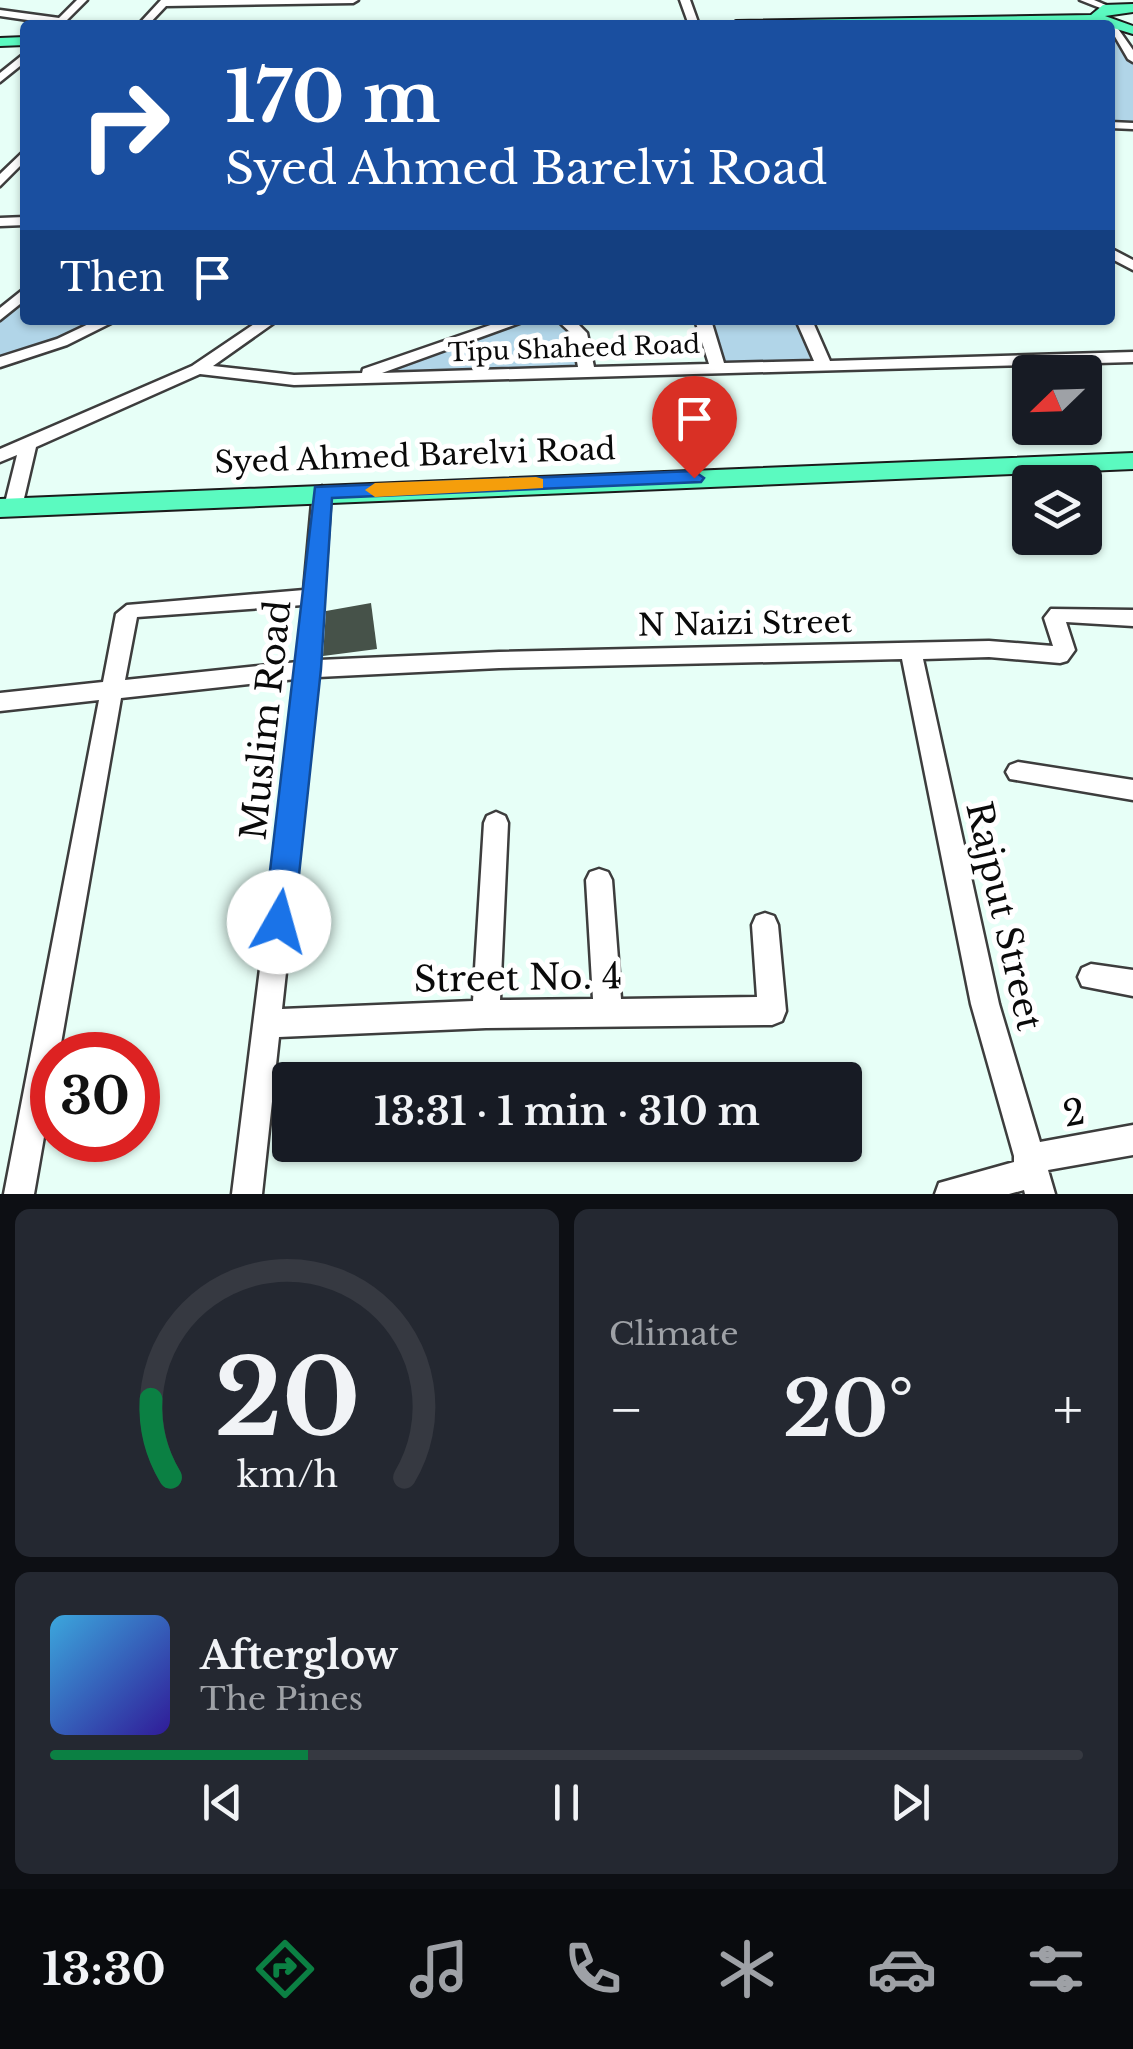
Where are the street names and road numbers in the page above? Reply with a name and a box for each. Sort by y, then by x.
street label: Tipu Shaheed Road [447,329,701,368]
street label: Syed Ahmed Barelvi Road [214,430,616,481]
street label: Muslim Road [232,598,299,842]
street label: N Naizi Street [638,603,853,644]
street label: Rajput Street [957,797,1052,1034]
street label: Street No. 4 [413,954,623,1001]
street label: 2 [1060,1089,1088,1136]

